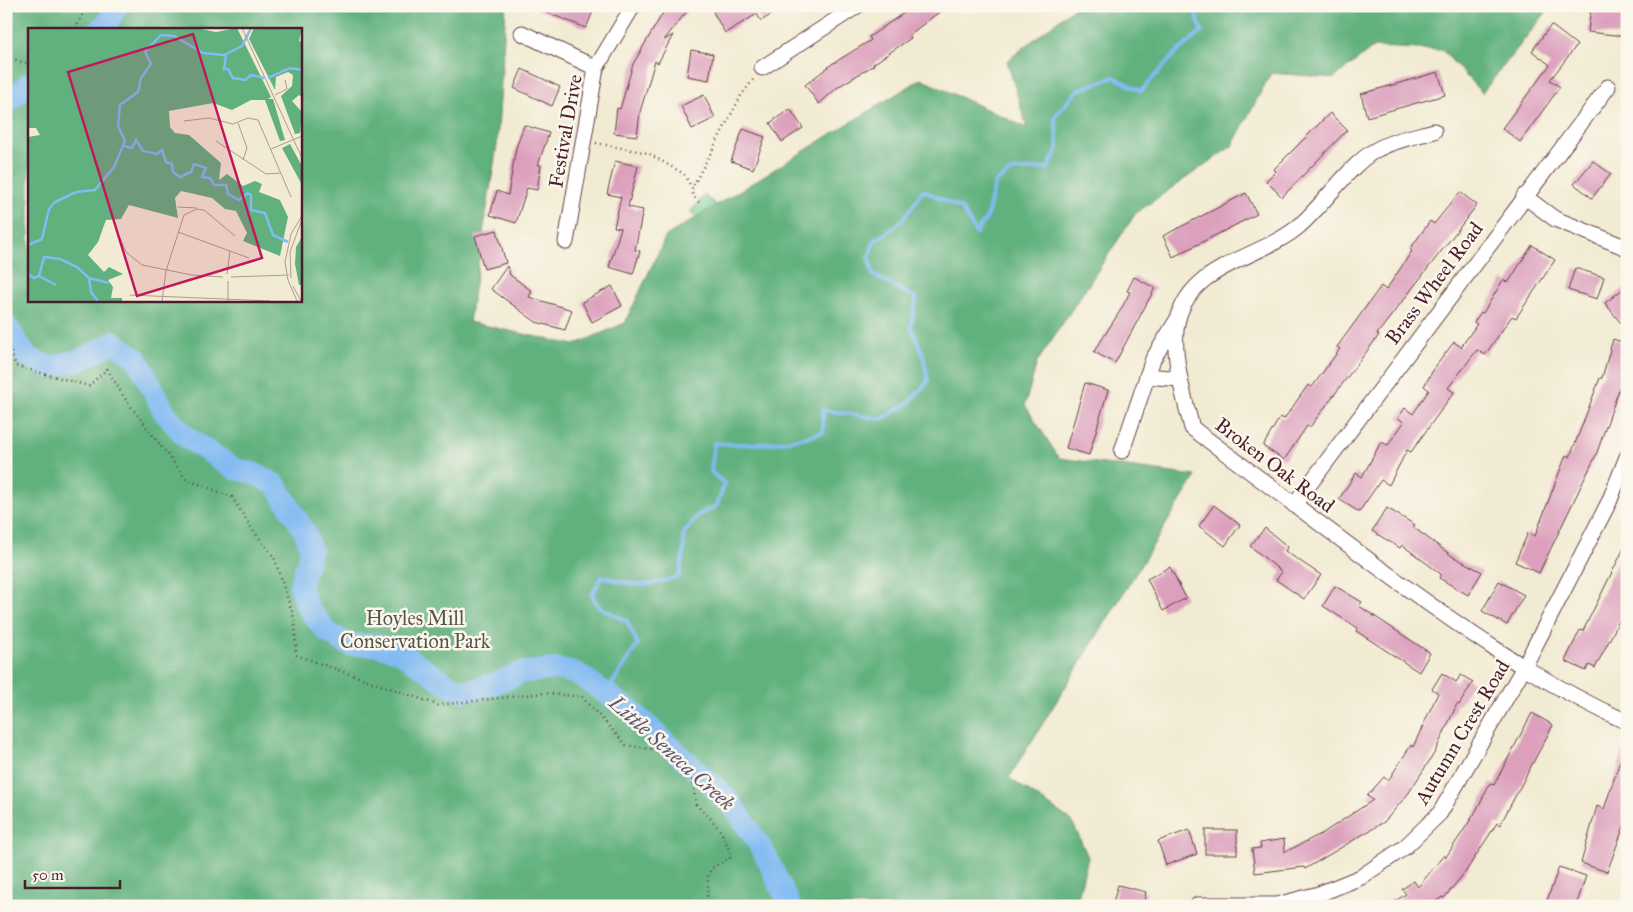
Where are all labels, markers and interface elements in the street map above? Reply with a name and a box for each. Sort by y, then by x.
inset map [28,28,301,301]
street label: Festival Drive [543,73,587,189]
street label: Brass Wheel Road [1380,217,1488,349]
street label: Broken Oak Road [1211,412,1339,518]
park label: Hoyles Mill Conservation Park [340,606,491,653]
street label: Autumn Crest Road [1409,655,1515,809]
water label: Little Seneca Creek [603,689,741,817]
scale bar [25,857,120,889]
text: 50 m [32,866,64,884]

